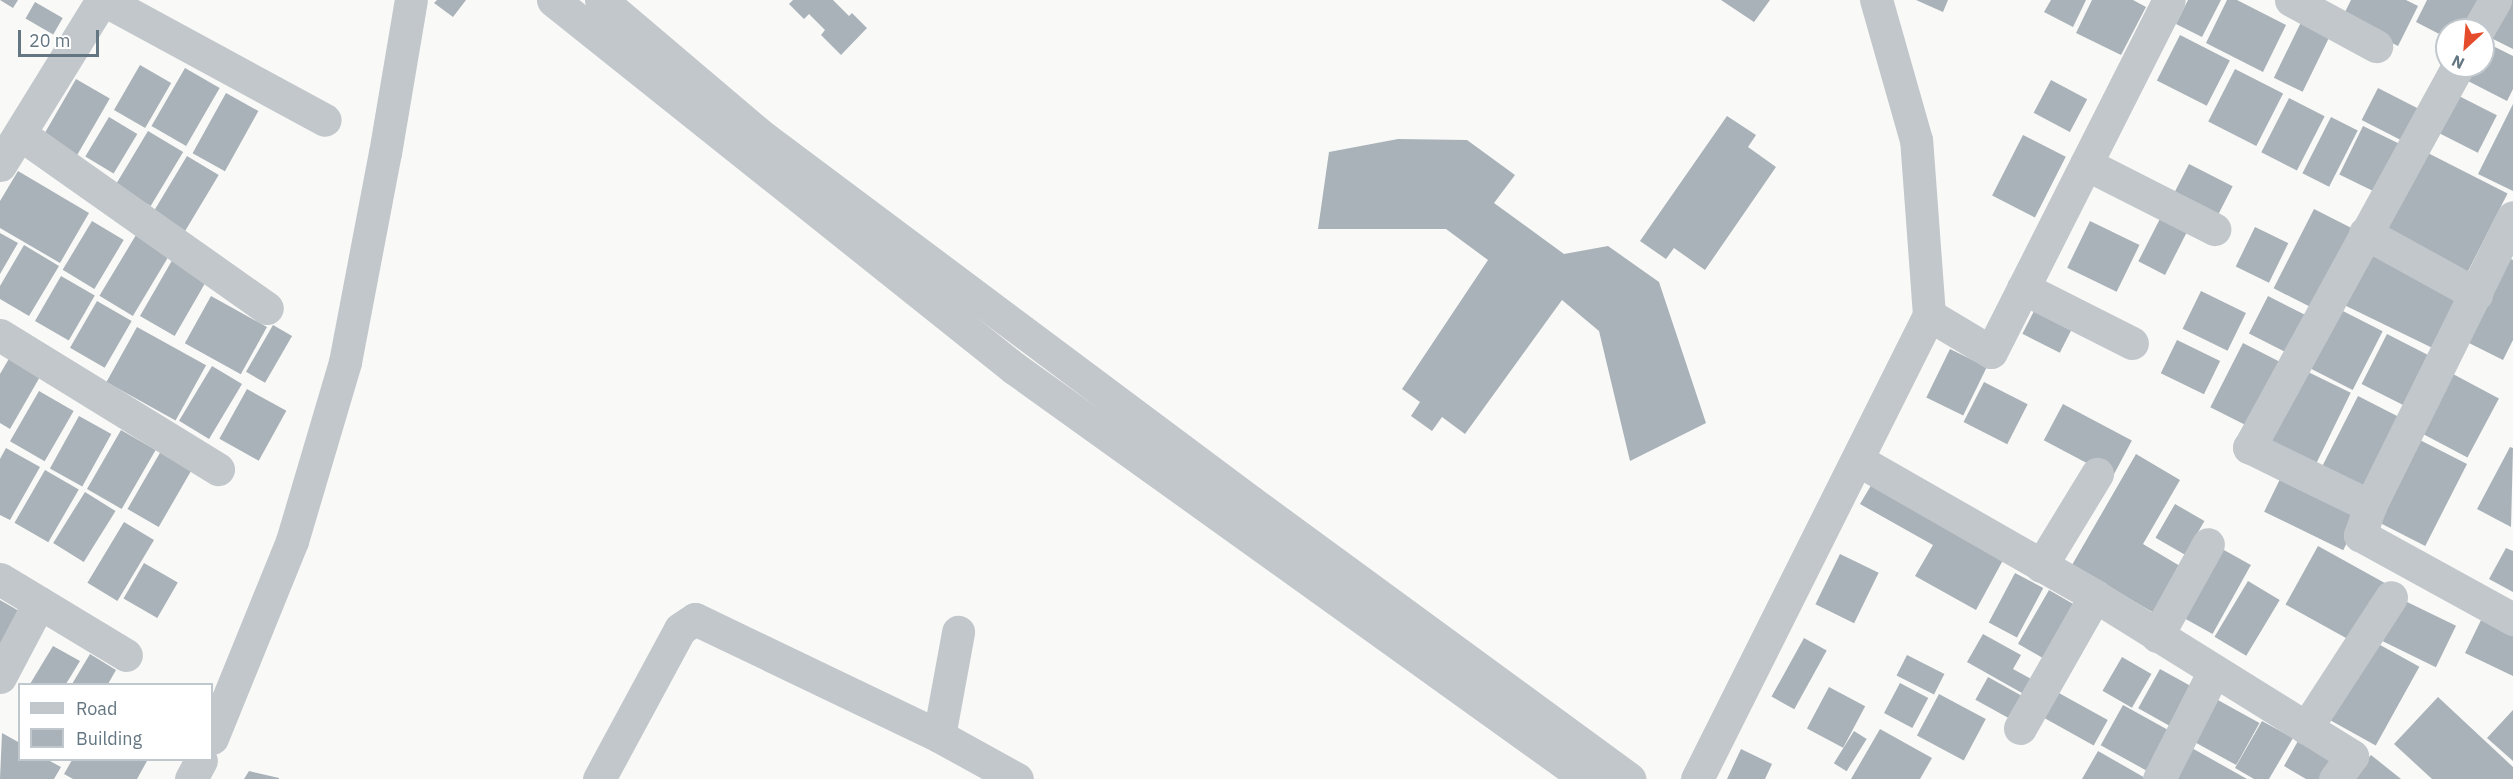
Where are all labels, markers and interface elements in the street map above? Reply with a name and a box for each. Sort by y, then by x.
scale bar [21,18,102,56]
north arrow [2435,18,2495,78]
text: 20 m [29,29,71,52]
text: N [2448,51,2468,74]
legend [18,683,213,761]
text: Road [76,697,117,720]
text: Building [76,727,142,750]

